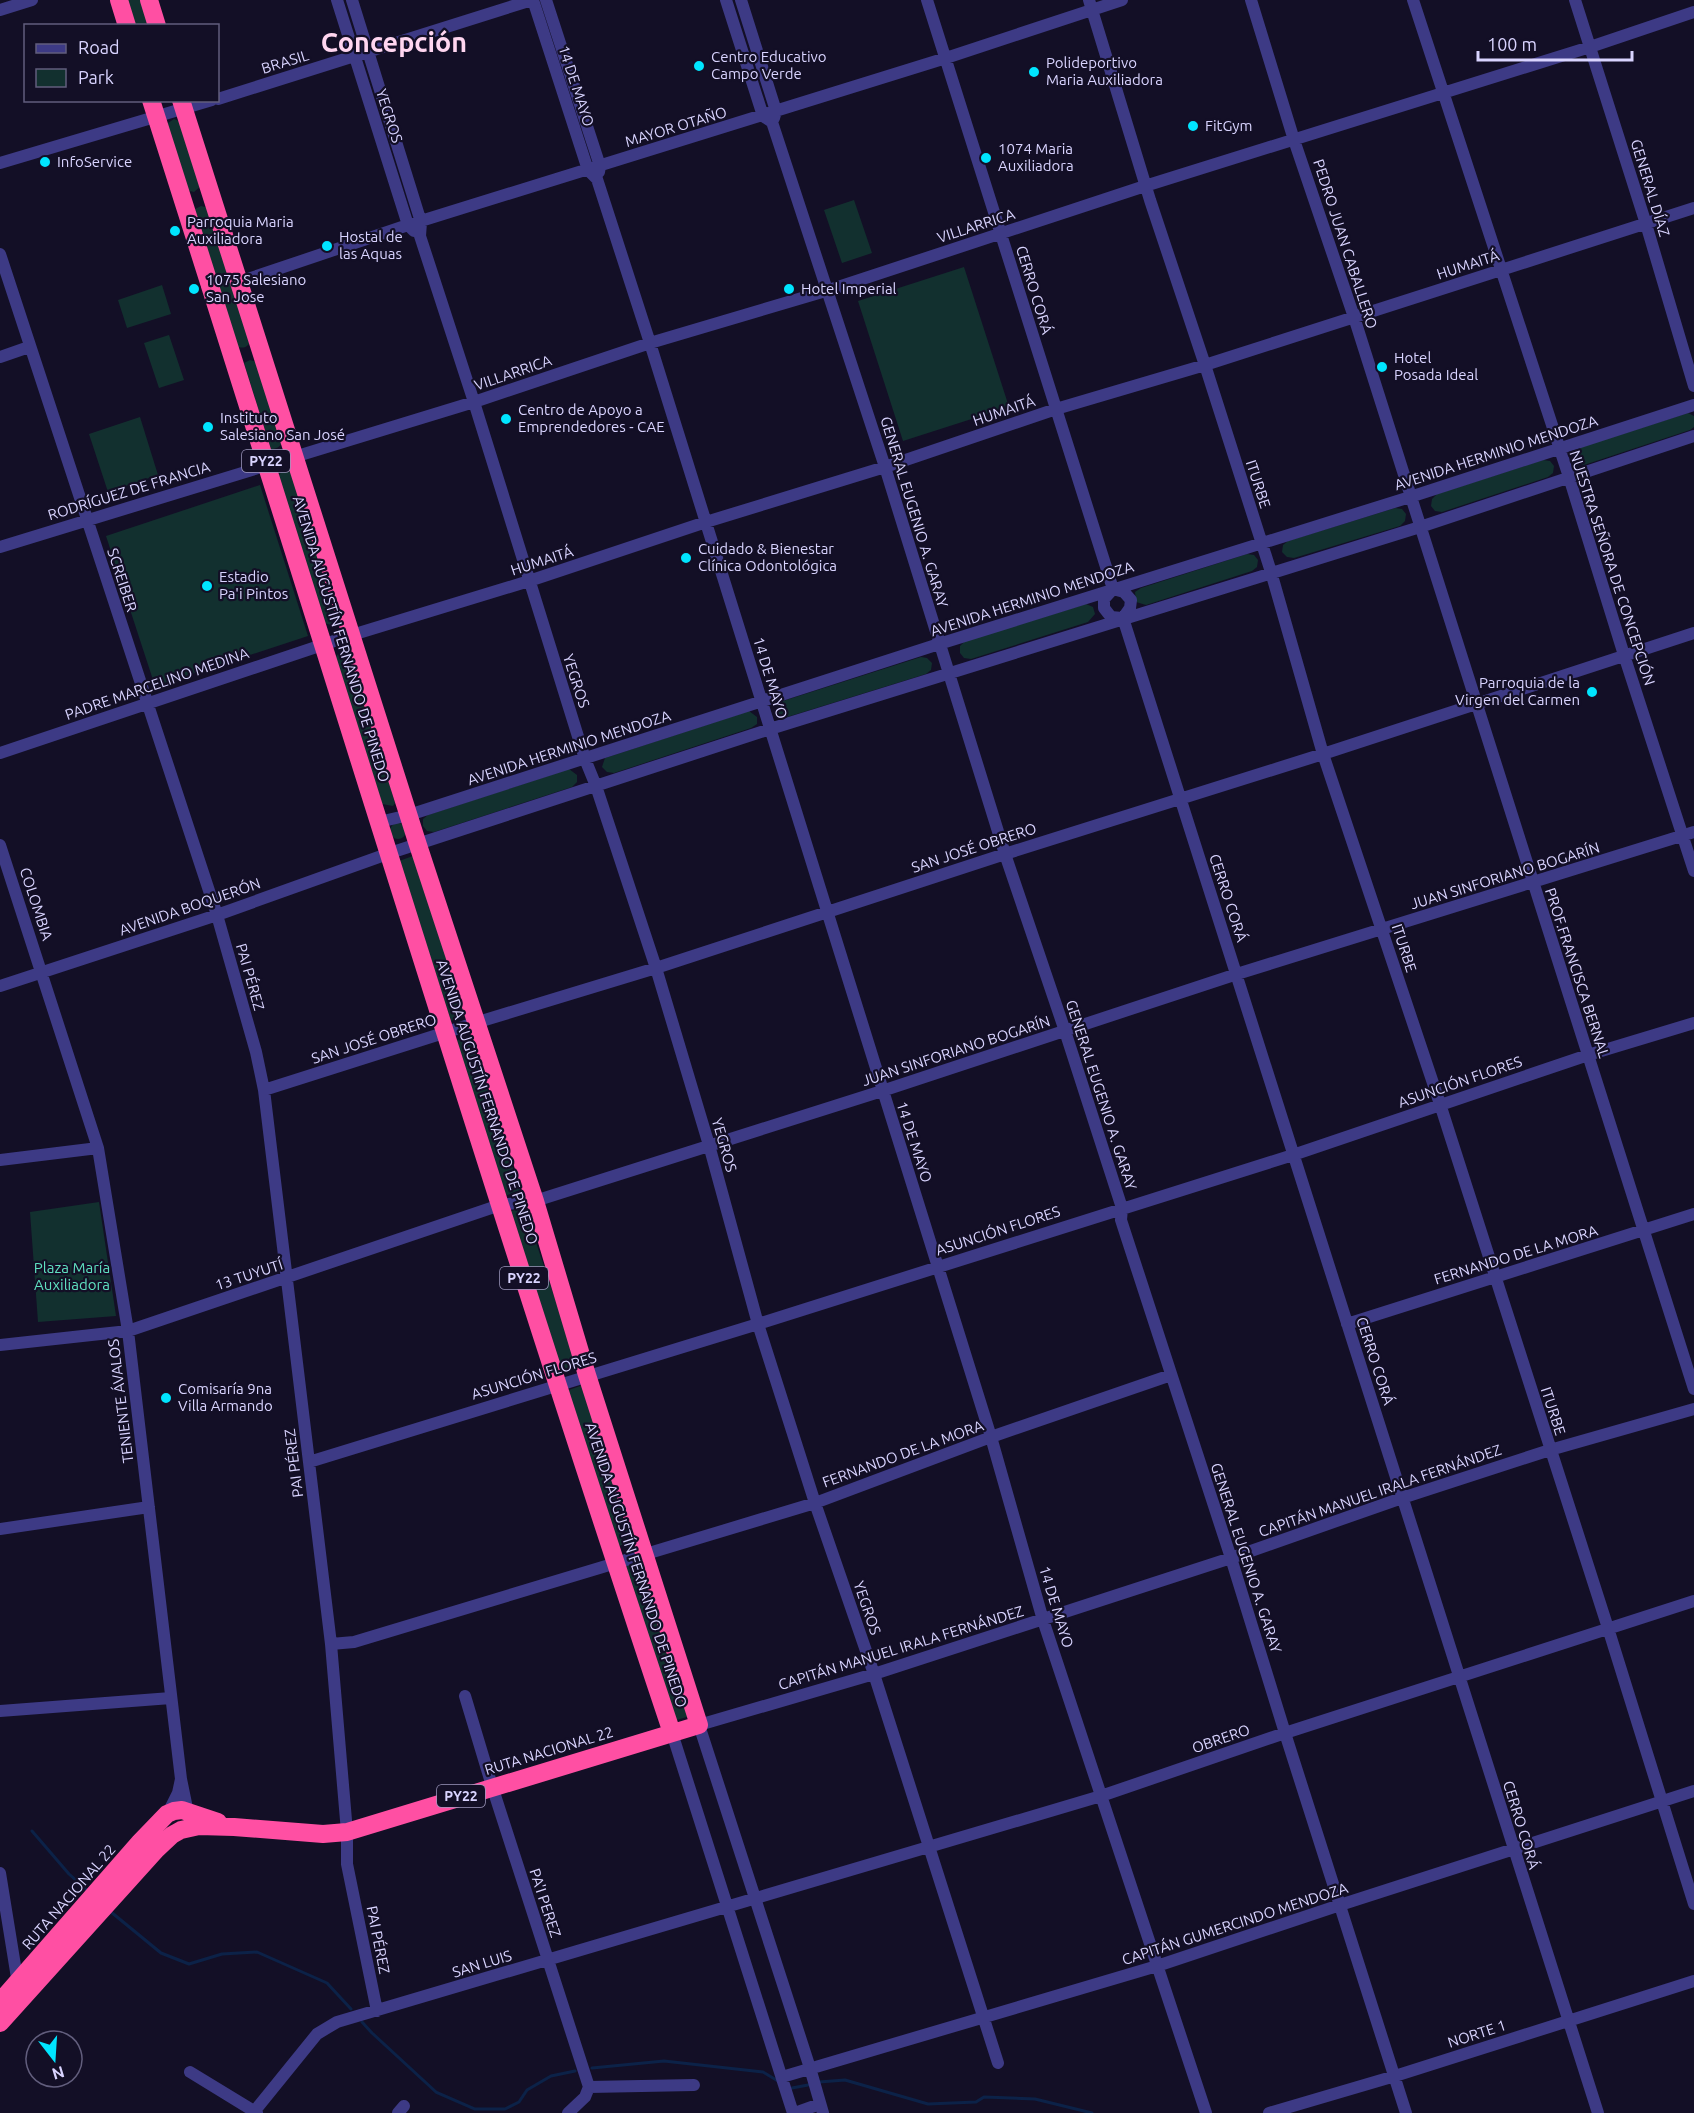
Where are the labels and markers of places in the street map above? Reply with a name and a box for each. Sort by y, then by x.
place label: Centro Educativo Campo Verde [711,48,827,82]
place label: Polideportivo Maria Auxiliadora [1046,54,1163,88]
marker: Centro Educativo Campo Verde [692,59,706,73]
marker: Polideportivo Maria Auxiliadora [1027,65,1041,79]
place label: FitGym [1205,117,1252,134]
marker: FitGym [1186,119,1200,133]
place label: 1074 Maria Auxiliadora [998,140,1074,174]
marker: 1074 Maria Auxiliadora [979,151,993,165]
place label: InfoService [57,153,132,170]
marker: InfoService [38,155,52,169]
place label: Parroquia Maria Auxiliadora [187,213,294,247]
marker: Parroquia Maria Auxiliadora [168,224,182,238]
place label: Hostal de las Aquas [339,228,403,262]
marker: Hostal de las Aquas [320,239,334,253]
place label: 1075 Salesiano San Jose [206,271,306,305]
place label: Hotel Imperial [801,280,897,297]
marker: 1075 Salesiano San Jose [187,282,201,296]
marker: Hotel Imperial [782,282,796,296]
place label: Hotel Posada Ideal [1394,349,1478,383]
marker: Hotel Posada Ideal [1375,360,1389,374]
place label: Centro de Apoyo a Emprendedores - CAE [518,401,665,435]
place label: Instituto Salesiano San José [220,409,345,443]
marker: Centro de Apoyo a Emprendedores - CAE [499,412,513,426]
marker: Instituto Salesiano San José [201,420,215,434]
place label: Cuidado & Bienestar Clínica Odontológica [698,540,837,574]
marker: Cuidado & Bienestar Clínica Odontológica [679,551,693,565]
place label: Estadio Pa'i Pintos [219,568,288,602]
marker: Estadio Pa'i Pintos [200,579,214,593]
place label: Parroquia de la Virgen del Carmen [1455,674,1580,708]
marker: Parroquia de la Virgen del Carmen [1585,685,1599,699]
place label: Comisaría 9na Villa Armando [178,1380,273,1414]
marker: Comisaría 9na Villa Armando [159,1391,173,1405]

